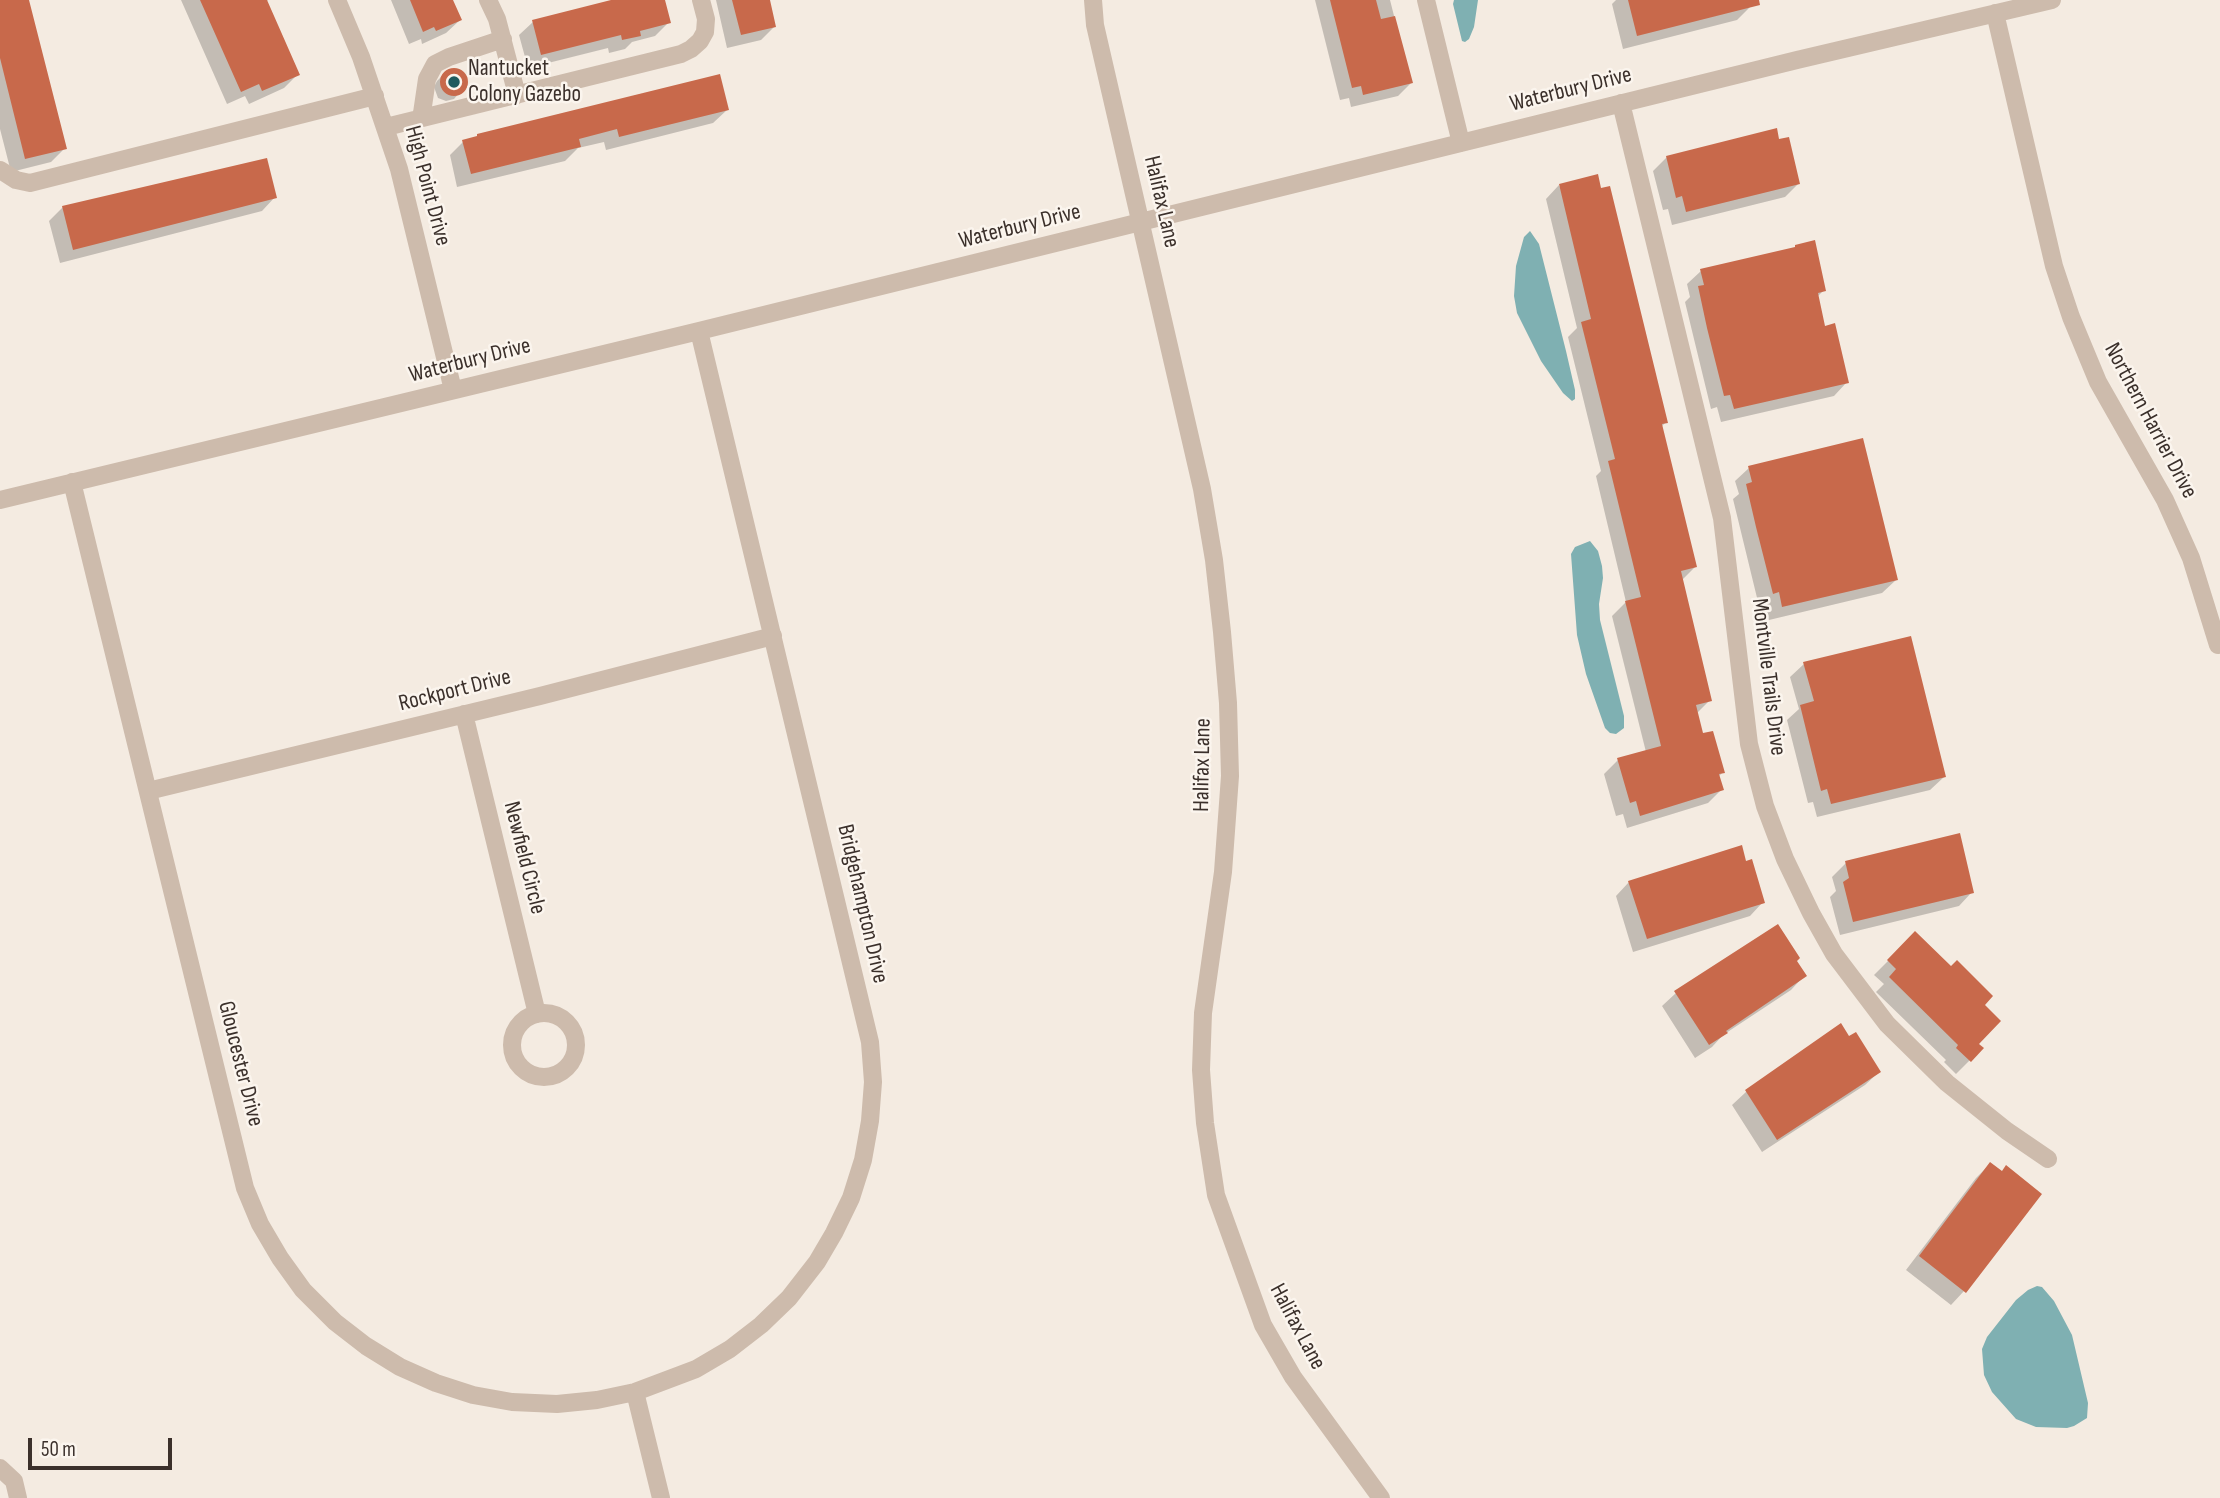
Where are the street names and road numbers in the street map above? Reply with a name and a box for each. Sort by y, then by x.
street label: Waterbury Drive [1507,62,1635,118]
street label: High Point Drive [398,123,456,249]
street label: Halifax Lane [1137,153,1185,251]
street label: Waterbury Drive [956,199,1084,255]
street label: Waterbury Drive [406,333,534,389]
street label: Northern Harrier Drive [2097,339,2203,503]
street label: Montville Trails Drive [1745,597,1791,757]
street label: Rockport Drive [396,664,514,718]
street label: Halifax Lane [1188,718,1218,812]
street label: Newfield Circle [497,799,551,917]
street label: Bridgehampton Drive [830,822,894,986]
street label: Gloucester Drive [211,999,269,1129]
street label: Halifax Lane [1263,1279,1331,1375]

